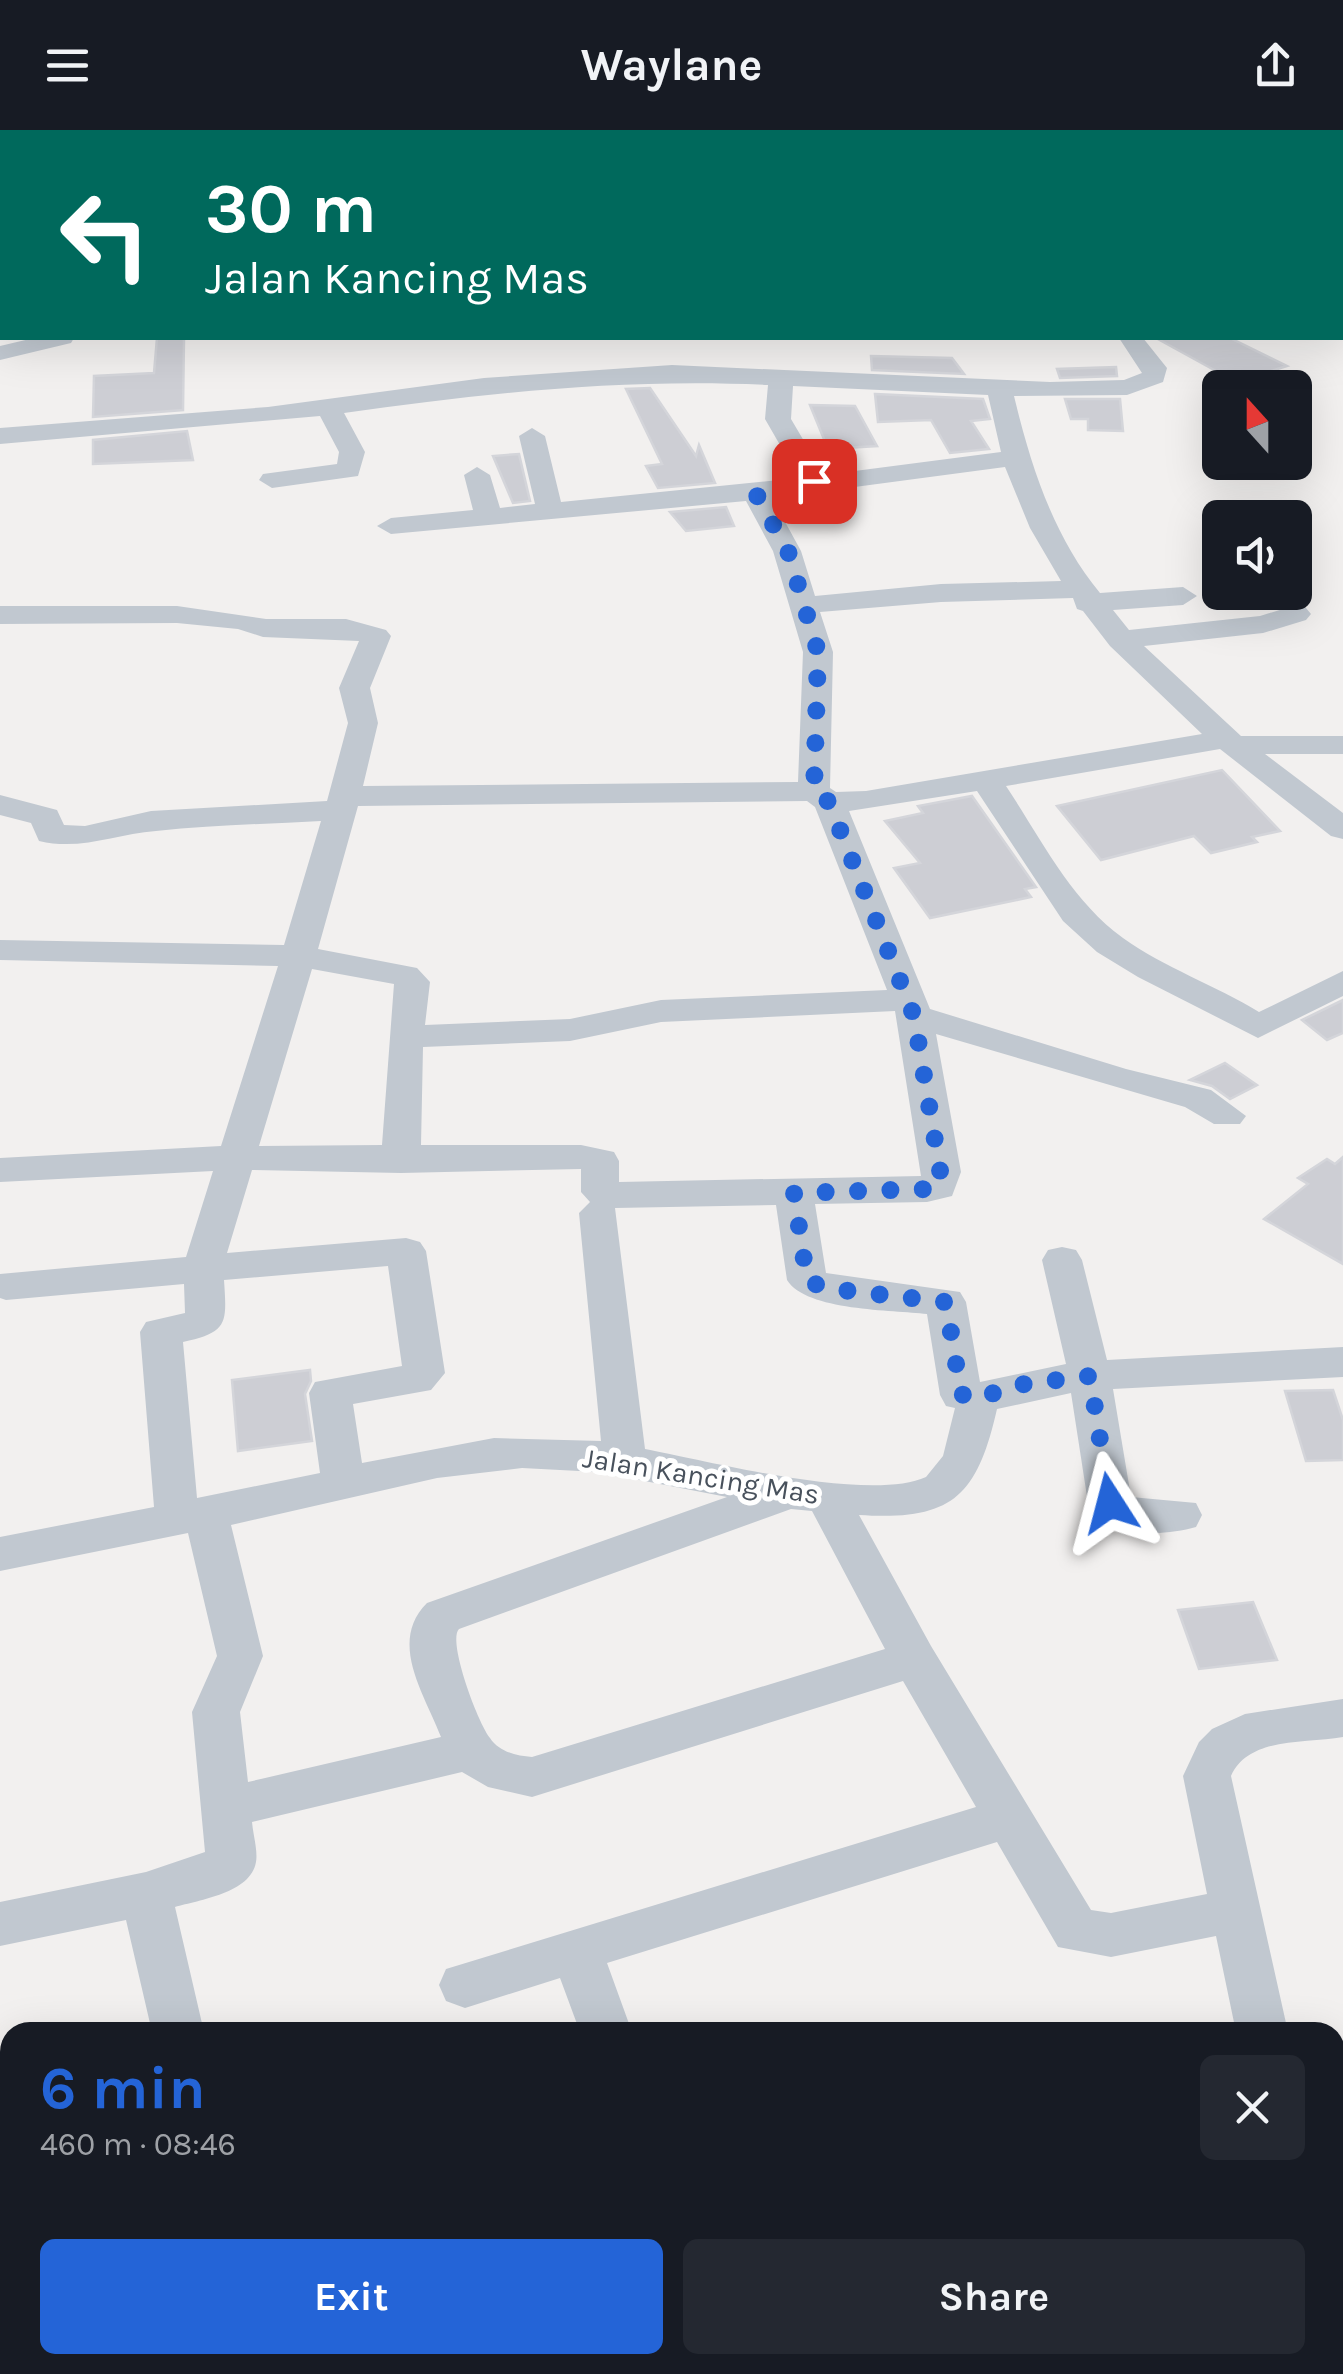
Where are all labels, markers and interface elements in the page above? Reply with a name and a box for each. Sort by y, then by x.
icon: menu [40,38,95,93]
icon: share [1248,38,1303,93]
text: Waylane [581,39,762,91]
text: 30 m [205,168,377,250]
icon: left [40,170,170,300]
text: Jalan Kancing Mas [205,252,589,304]
north arrow [1202,370,1312,480]
map controls [1202,370,1312,610]
pin [772,439,857,524]
icon: arrive [787,454,842,509]
button: sound [1202,500,1312,610]
street label: Jalan Kancing Mas [580,1441,822,1511]
position arrow [1058,1451,1162,1555]
text: 6 min [40,2053,206,2123]
button: close [1200,2055,1305,2160]
text: 460 m · 08:46 [40,2126,236,2163]
button: Exit [40,2239,663,2354]
button: Share [683,2239,1305,2354]

